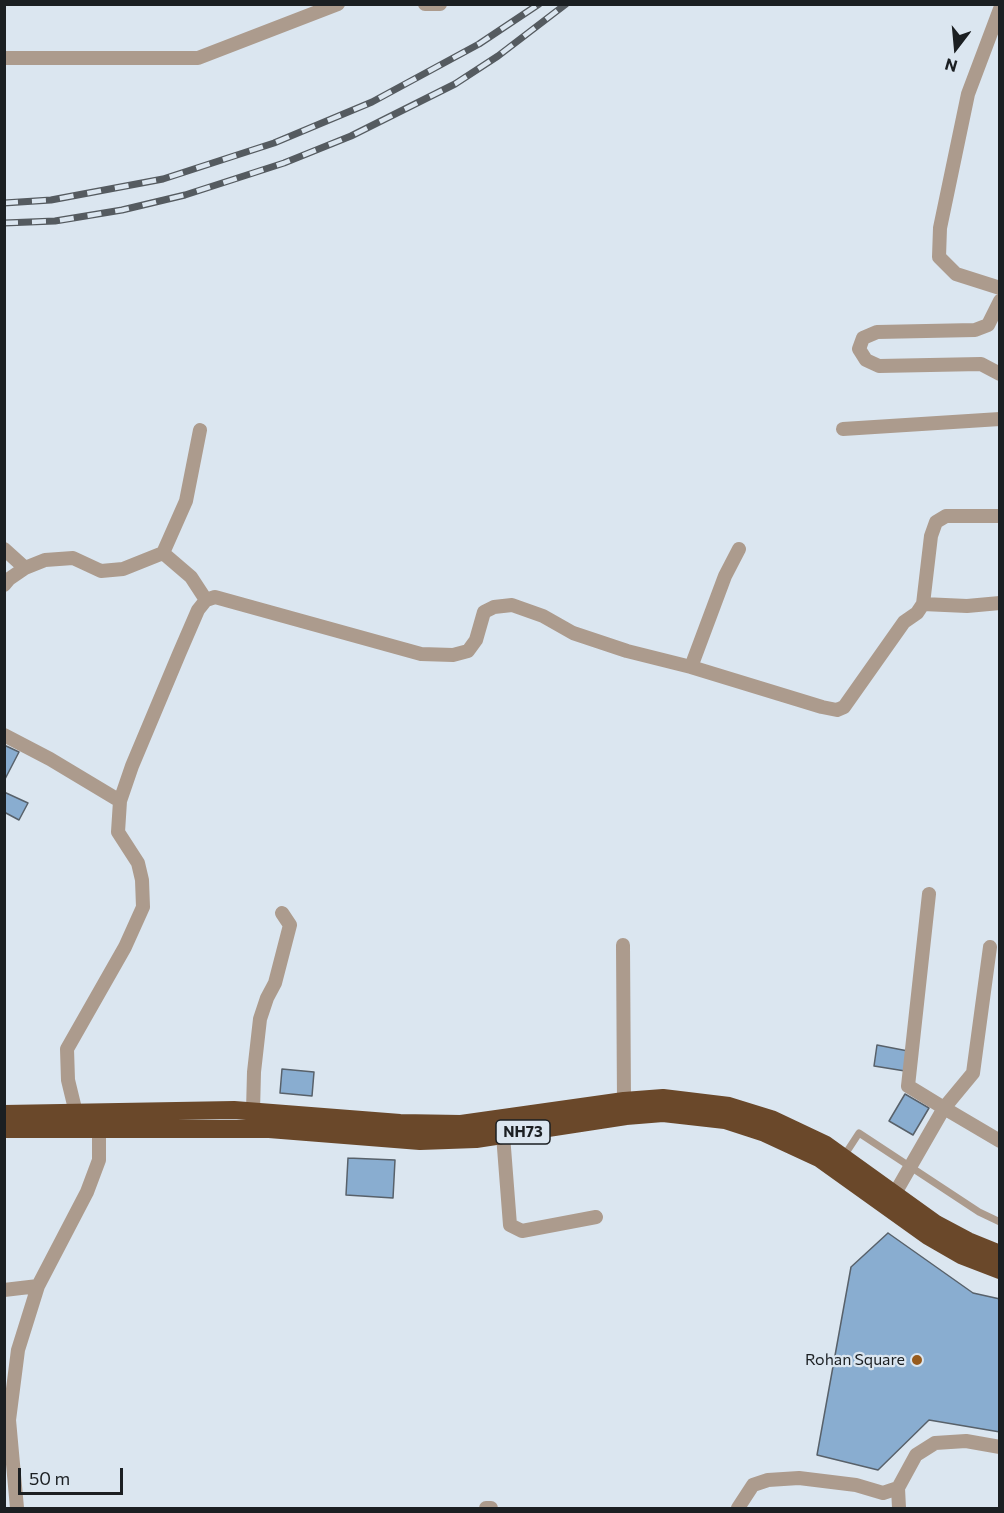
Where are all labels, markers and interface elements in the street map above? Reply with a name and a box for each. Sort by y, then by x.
north arrow [926,18,986,78]
text: N [943,55,959,77]
road number: NH73 [496,1120,550,1144]
place label: Rohan Square [805,1350,905,1370]
marker: Rohan Square [910,1353,924,1367]
scale bar [21,1456,126,1494]
text: 50 m [29,1467,70,1489]

